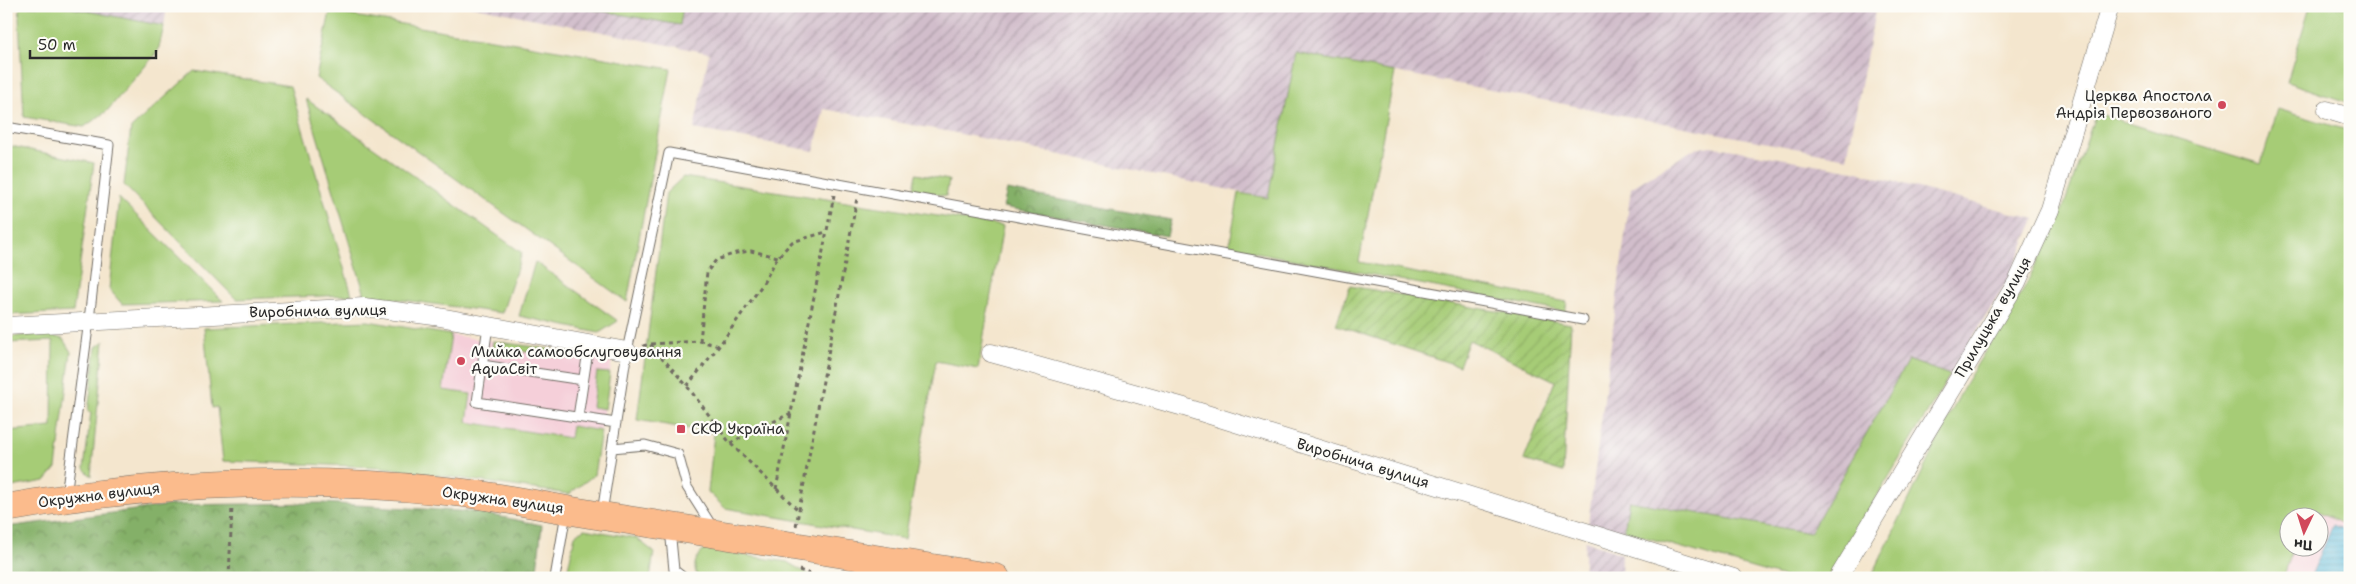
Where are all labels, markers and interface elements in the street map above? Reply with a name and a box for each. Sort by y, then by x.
scale bar [30,28,156,60]
text: 50 m [38,35,76,55]
place label: Церква Апостола Андрія Первозваного [2056,86,2213,123]
marker: Церква Апостола Андрія Первозваного [2216,99,2228,111]
street label: Прилуцька вулиця [1950,253,2036,381]
street label: Виробнича вулиця [249,300,387,322]
place label: Мийка самообслуговування AquaСвіт [471,342,682,379]
marker: Мийка самообслуговування AquaСвіт [455,355,467,367]
place label: СКФ Україна [691,419,785,439]
marker: СКФ Україна [675,423,687,435]
street label: Виробнича вулиця [1294,433,1432,493]
street label: Окружна вулиця [37,478,161,512]
street label: Окружна вулиця [441,482,565,518]
north arrow [2278,506,2328,556]
text: Пн [2293,535,2313,555]

